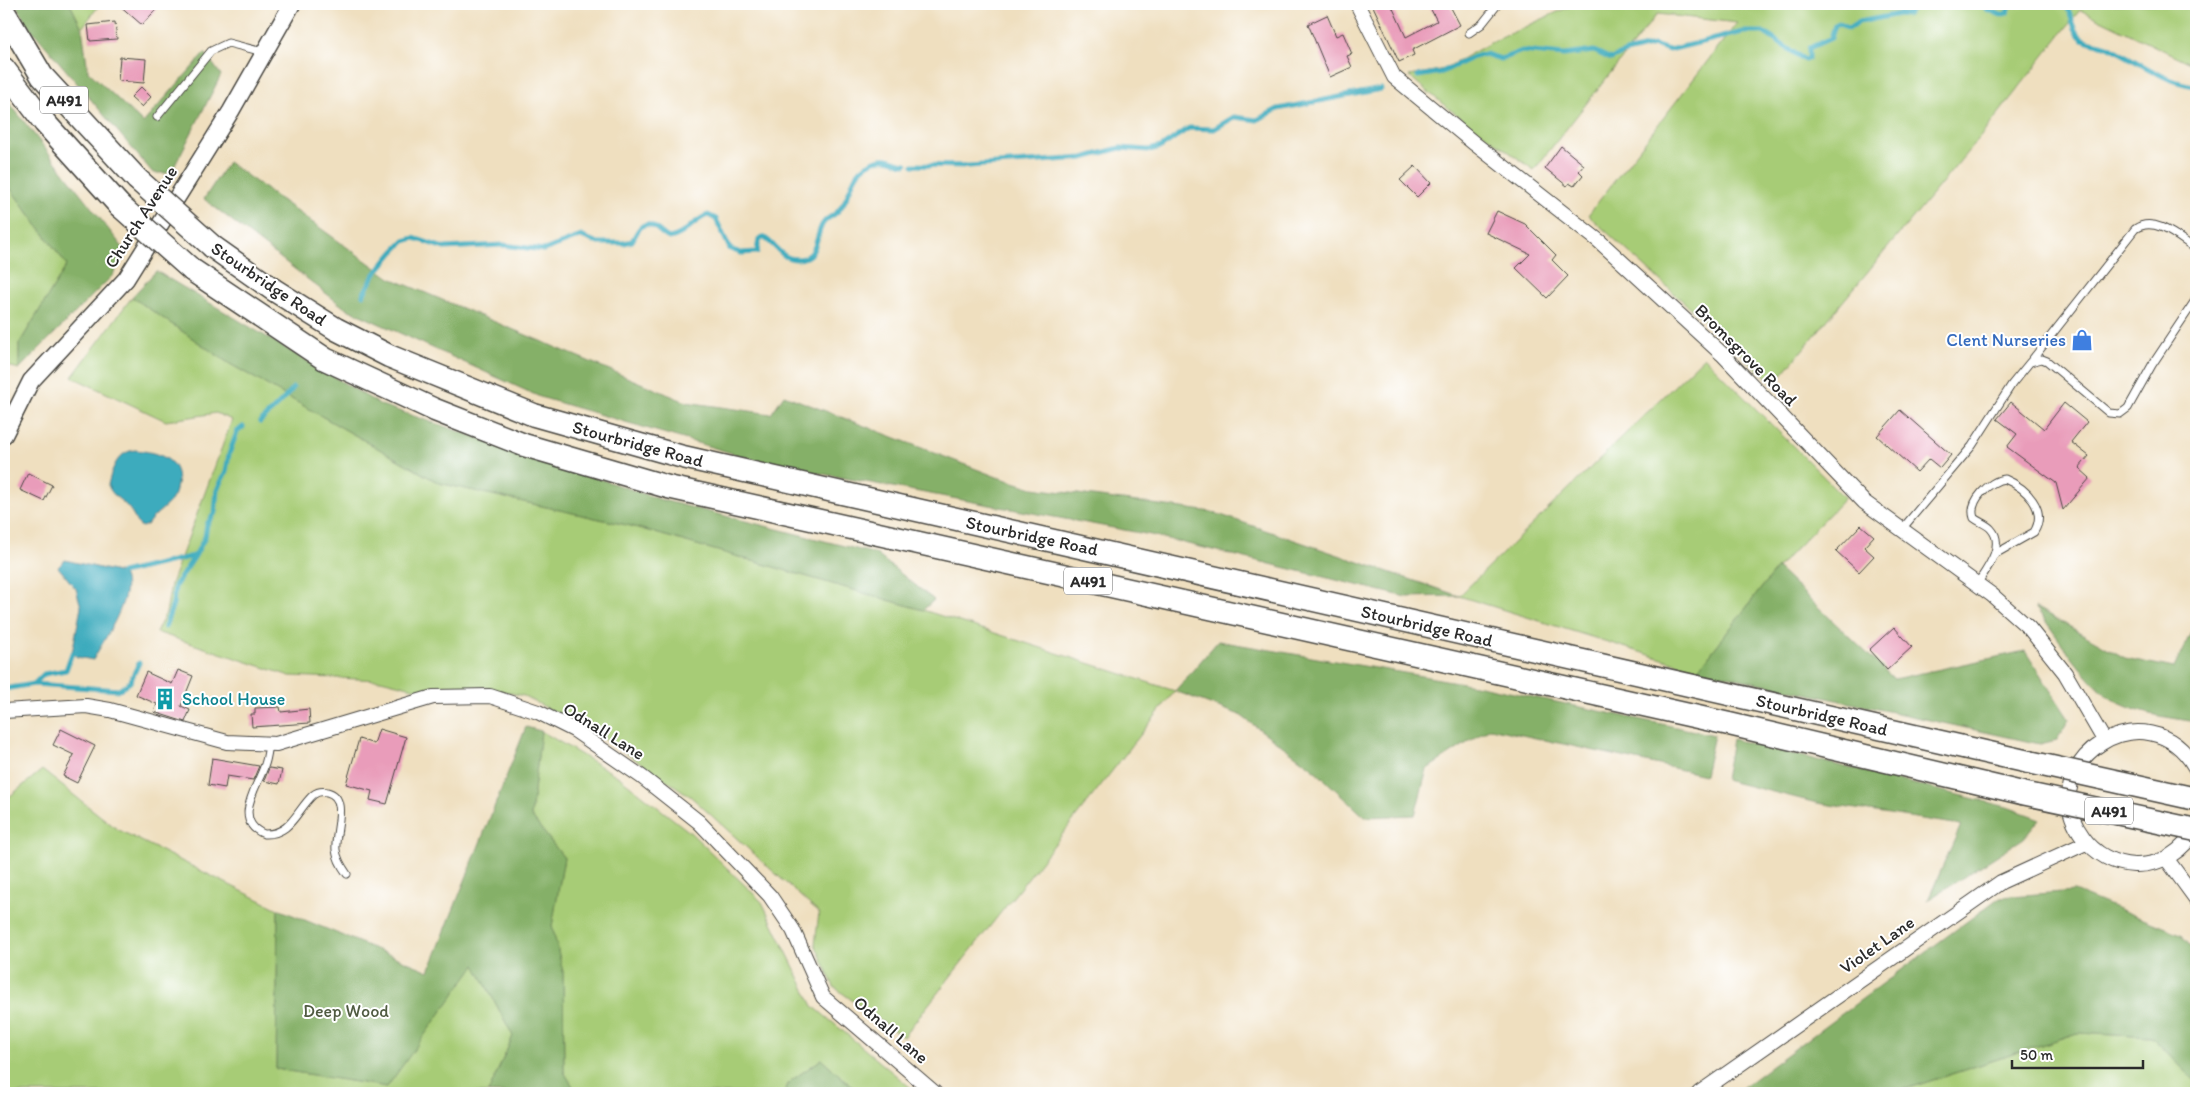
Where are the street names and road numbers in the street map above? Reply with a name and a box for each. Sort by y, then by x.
road number: A491 [40,86,88,114]
street label: Church Avenue [100,162,182,272]
street label: Stourbridge Road [207,237,331,331]
street label: Bromsgrove Road [1690,299,1802,411]
street label: Stourbridge Road [570,416,706,472]
street label: Stourbridge Road [964,511,1100,561]
road number: A491 [1064,568,1112,594]
street label: Stourbridge Road [1359,600,1495,652]
street label: Stourbridge Road [1754,689,1890,741]
street label: Odnall Lane [559,697,649,765]
road number: A491 [2085,798,2133,824]
street label: Violet Lane [1835,911,1919,979]
street label: Odnall Lane [849,991,933,1069]

